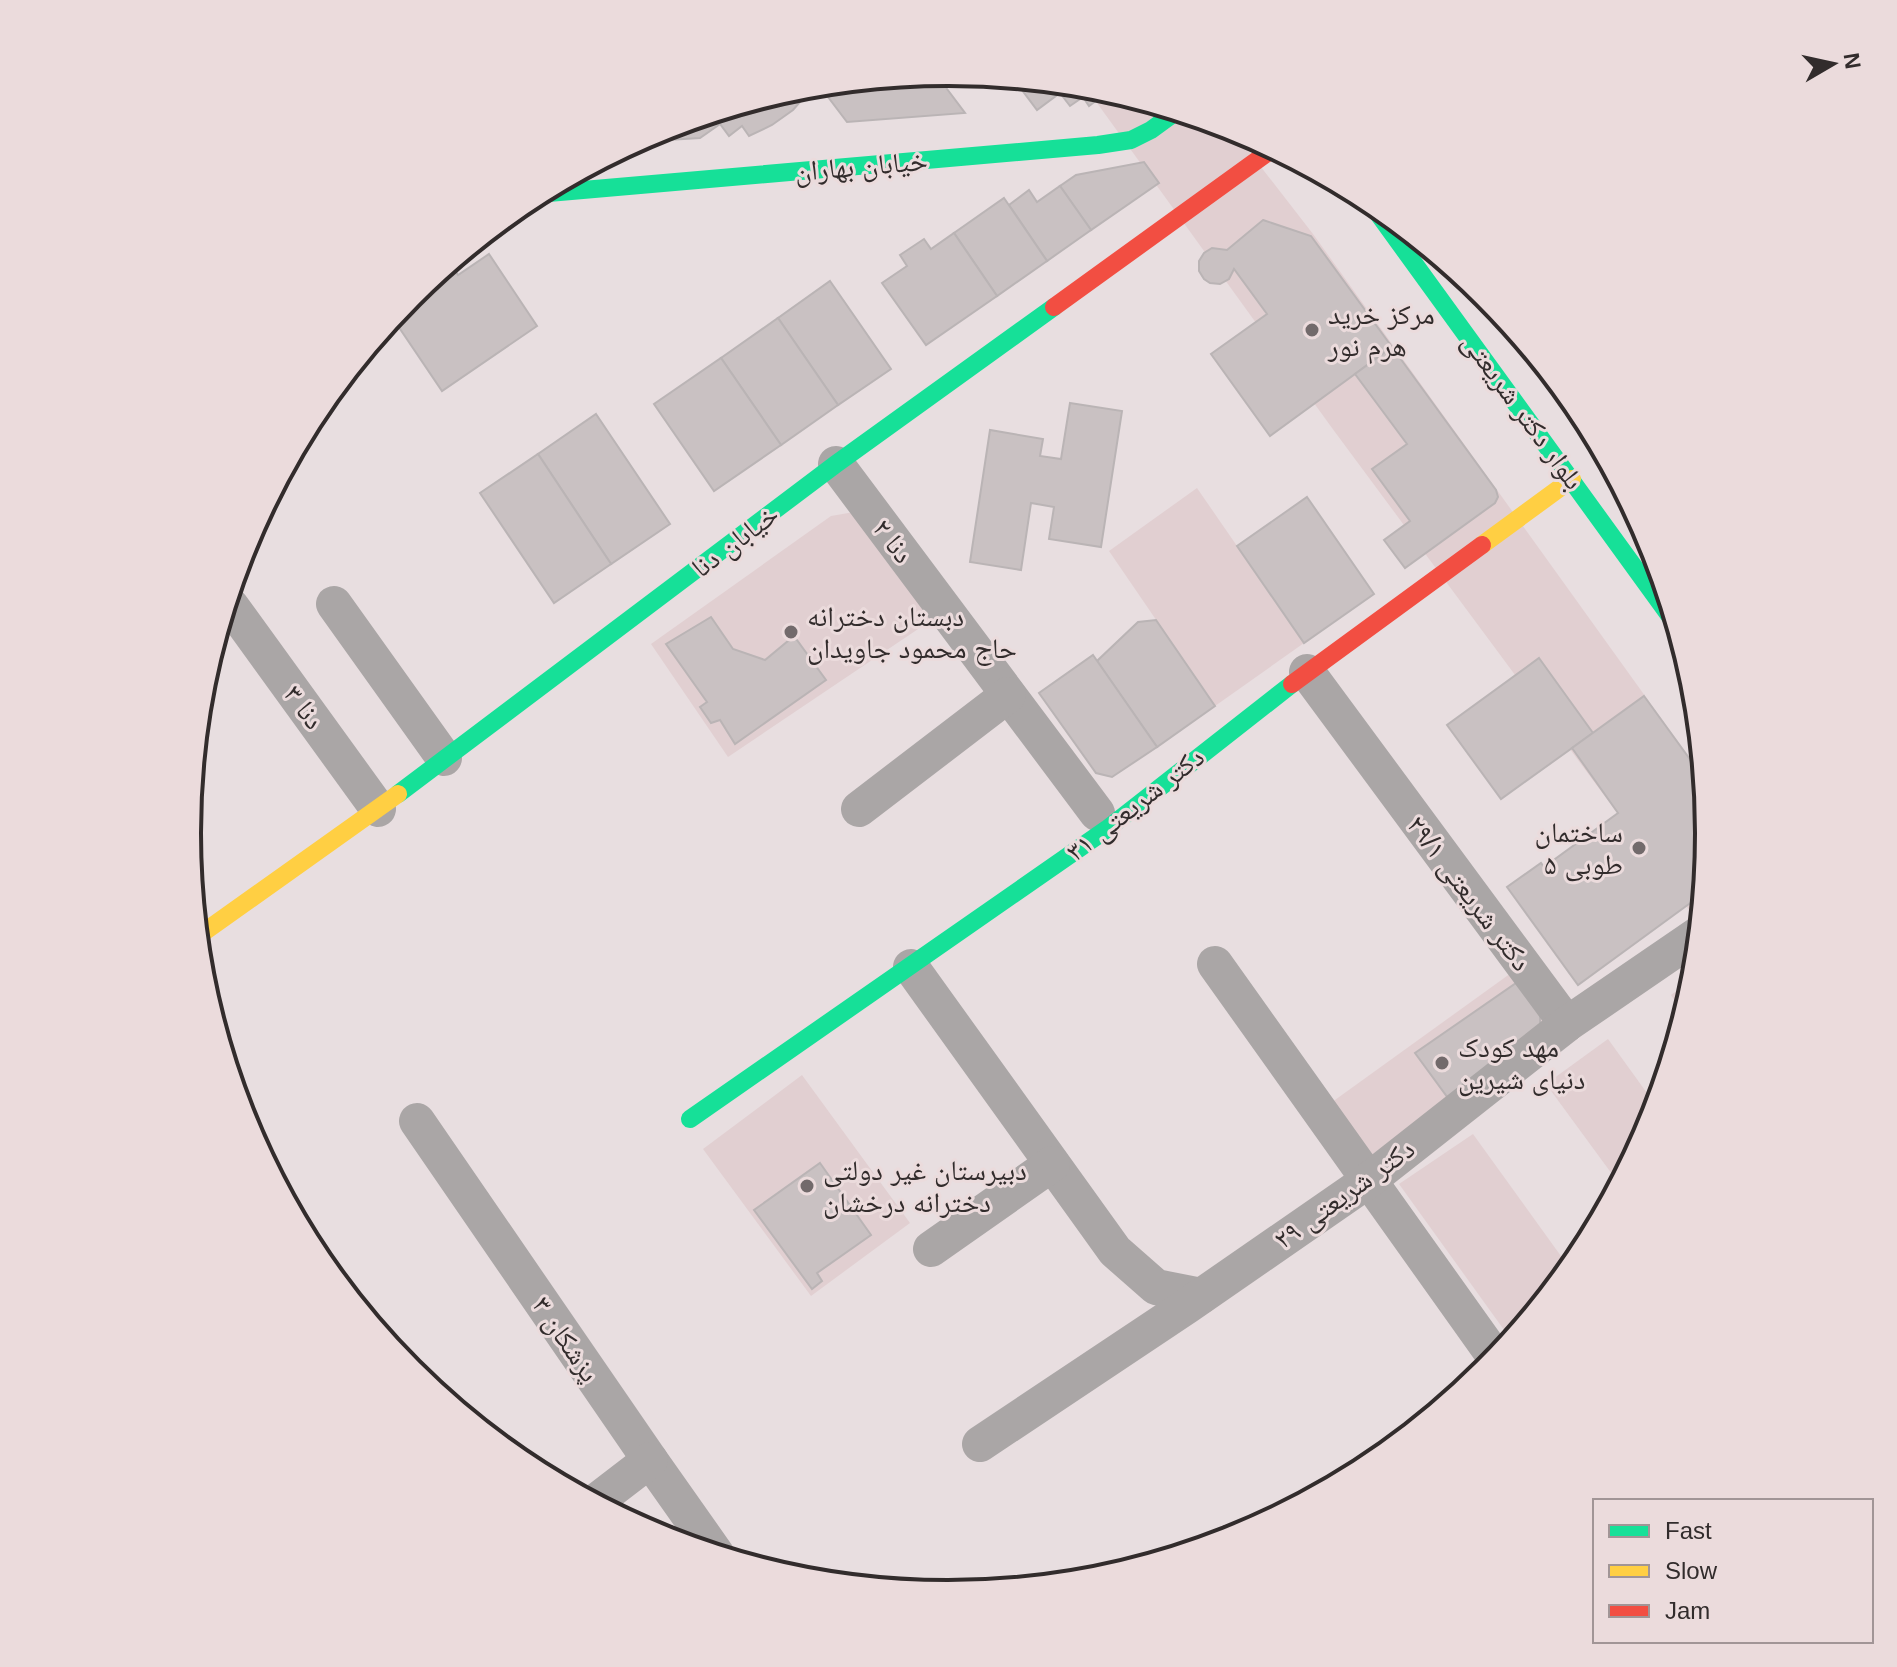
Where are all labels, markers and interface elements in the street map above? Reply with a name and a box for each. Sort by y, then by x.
north arrow [1793,24,1873,104]
text: N [1839,51,1866,71]
street label: خیابان بهاران [793,145,929,188]
place label: مرکز خرید هرم نور [1327,299,1435,365]
marker: مرکز خرید هرم نور [1303,321,1321,339]
street label: بلوار دکتر شریعتی [1454,327,1590,496]
street label: خیابان دنا [686,498,785,584]
street label: ۲ دنا [867,513,919,569]
place label: دبستان دخترانه حاج محمود جاویدان [807,601,1017,666]
marker: دبستان دخترانه حاج محمود جاویدان [782,623,800,641]
street label: ۳ دنا [278,679,330,735]
street label: ۳۱ دکتر شریعتی [1060,741,1211,869]
street label: ۲۹/۱ دکتر شریعتی [1399,809,1537,978]
place label: ساختمان طوبی ۵ [1535,817,1623,882]
marker: ساختمان طوبی ۵ [1630,839,1648,857]
place label: مهد کودک دنیای شیرین [1458,1032,1585,1097]
marker: مهد کودک دنیای شیرین [1433,1054,1451,1072]
street label: ۲۹ دکتر شریعتی [1268,1133,1421,1257]
place label: دبیرستان غیر دولتی دخترانه درخشان [823,1155,1027,1219]
marker: دبیرستان غیر دولتی دخترانه درخشان [798,1177,816,1195]
street label: ۳ پزشکان [525,1291,606,1388]
legend [1593,1499,1873,1643]
text: Fast [1665,1517,1712,1544]
text: Slow [1665,1557,1718,1584]
text: Jam [1665,1597,1710,1624]

